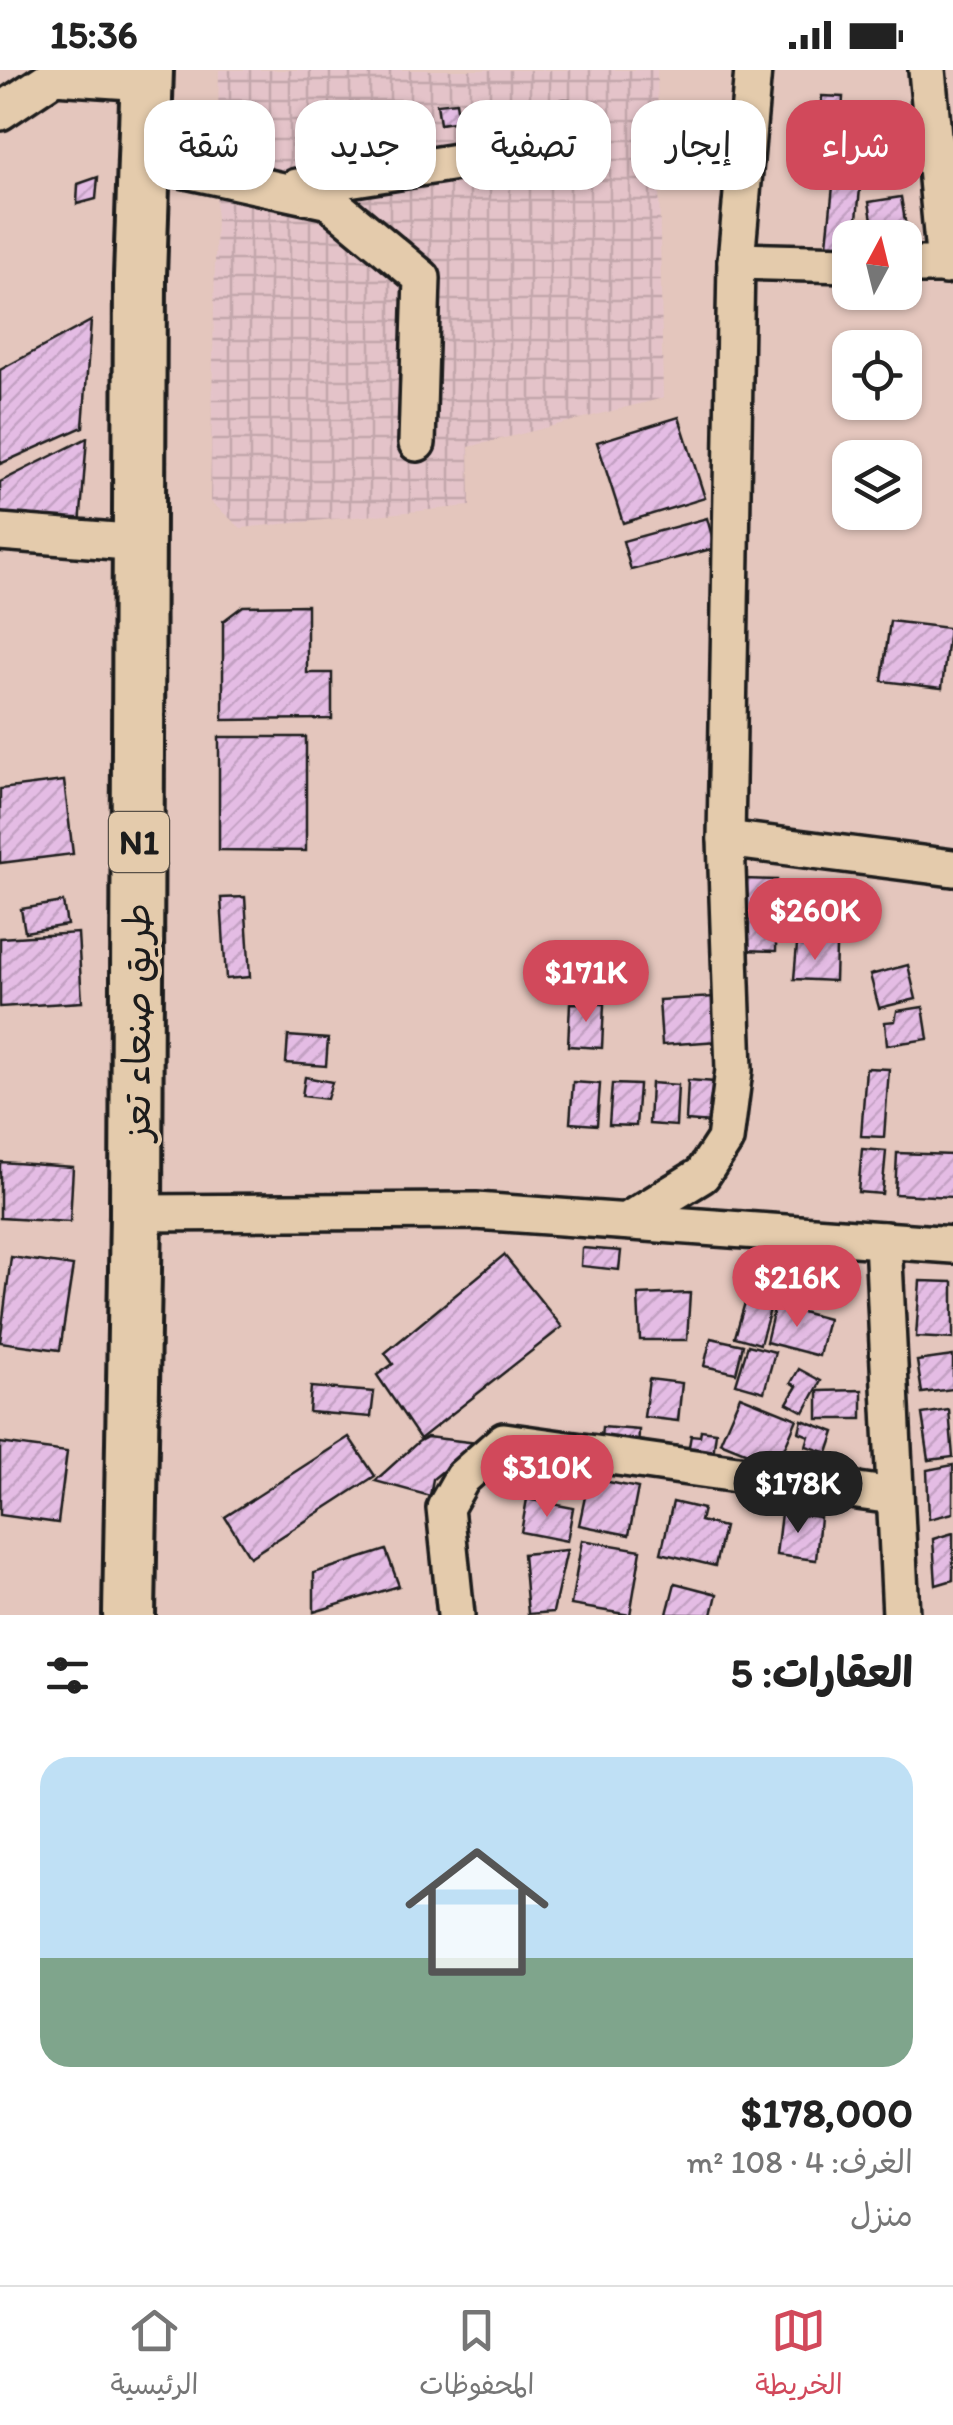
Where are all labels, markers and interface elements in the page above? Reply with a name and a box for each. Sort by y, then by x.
text: 15:36 [50,12,138,58]
chip: شقة [144,100,275,190]
chip: جديد [295,100,436,190]
chip: تصفية [456,100,611,190]
chip: إيجار [631,100,766,190]
chip: شراء [786,100,925,190]
north arrow [832,220,922,310]
map controls [832,220,922,530]
button: locate [832,330,922,420]
button: layers [832,440,922,530]
road number: N1 [109,812,169,872]
pin: $260K [745,878,885,963]
text: $260K [770,891,860,929]
street label: طريق صنعاء تعز [114,903,160,1144]
pin: $171K [516,940,656,1025]
text: $171K [545,953,627,991]
pin: $216K [727,1245,867,1330]
text: $216K [754,1258,840,1296]
pin: $310K [477,1435,617,1520]
text: $310K [503,1448,591,1486]
pin: $178K [728,1451,868,1536]
text: $178K [756,1464,840,1502]
text: العقارات: 5 [730,1647,913,1698]
icon: filters [40,1648,95,1703]
icon: home [387,1822,567,2002]
text: $178,000 [741,2087,913,2138]
text: الغرف: 4 · 108 m² [687,2143,913,2181]
text: منزل [850,2196,913,2234]
tab: الرئيسية [110,2303,198,2409]
tab: المحفوظات [419,2303,534,2409]
tab: الخريطة [755,2303,843,2409]

